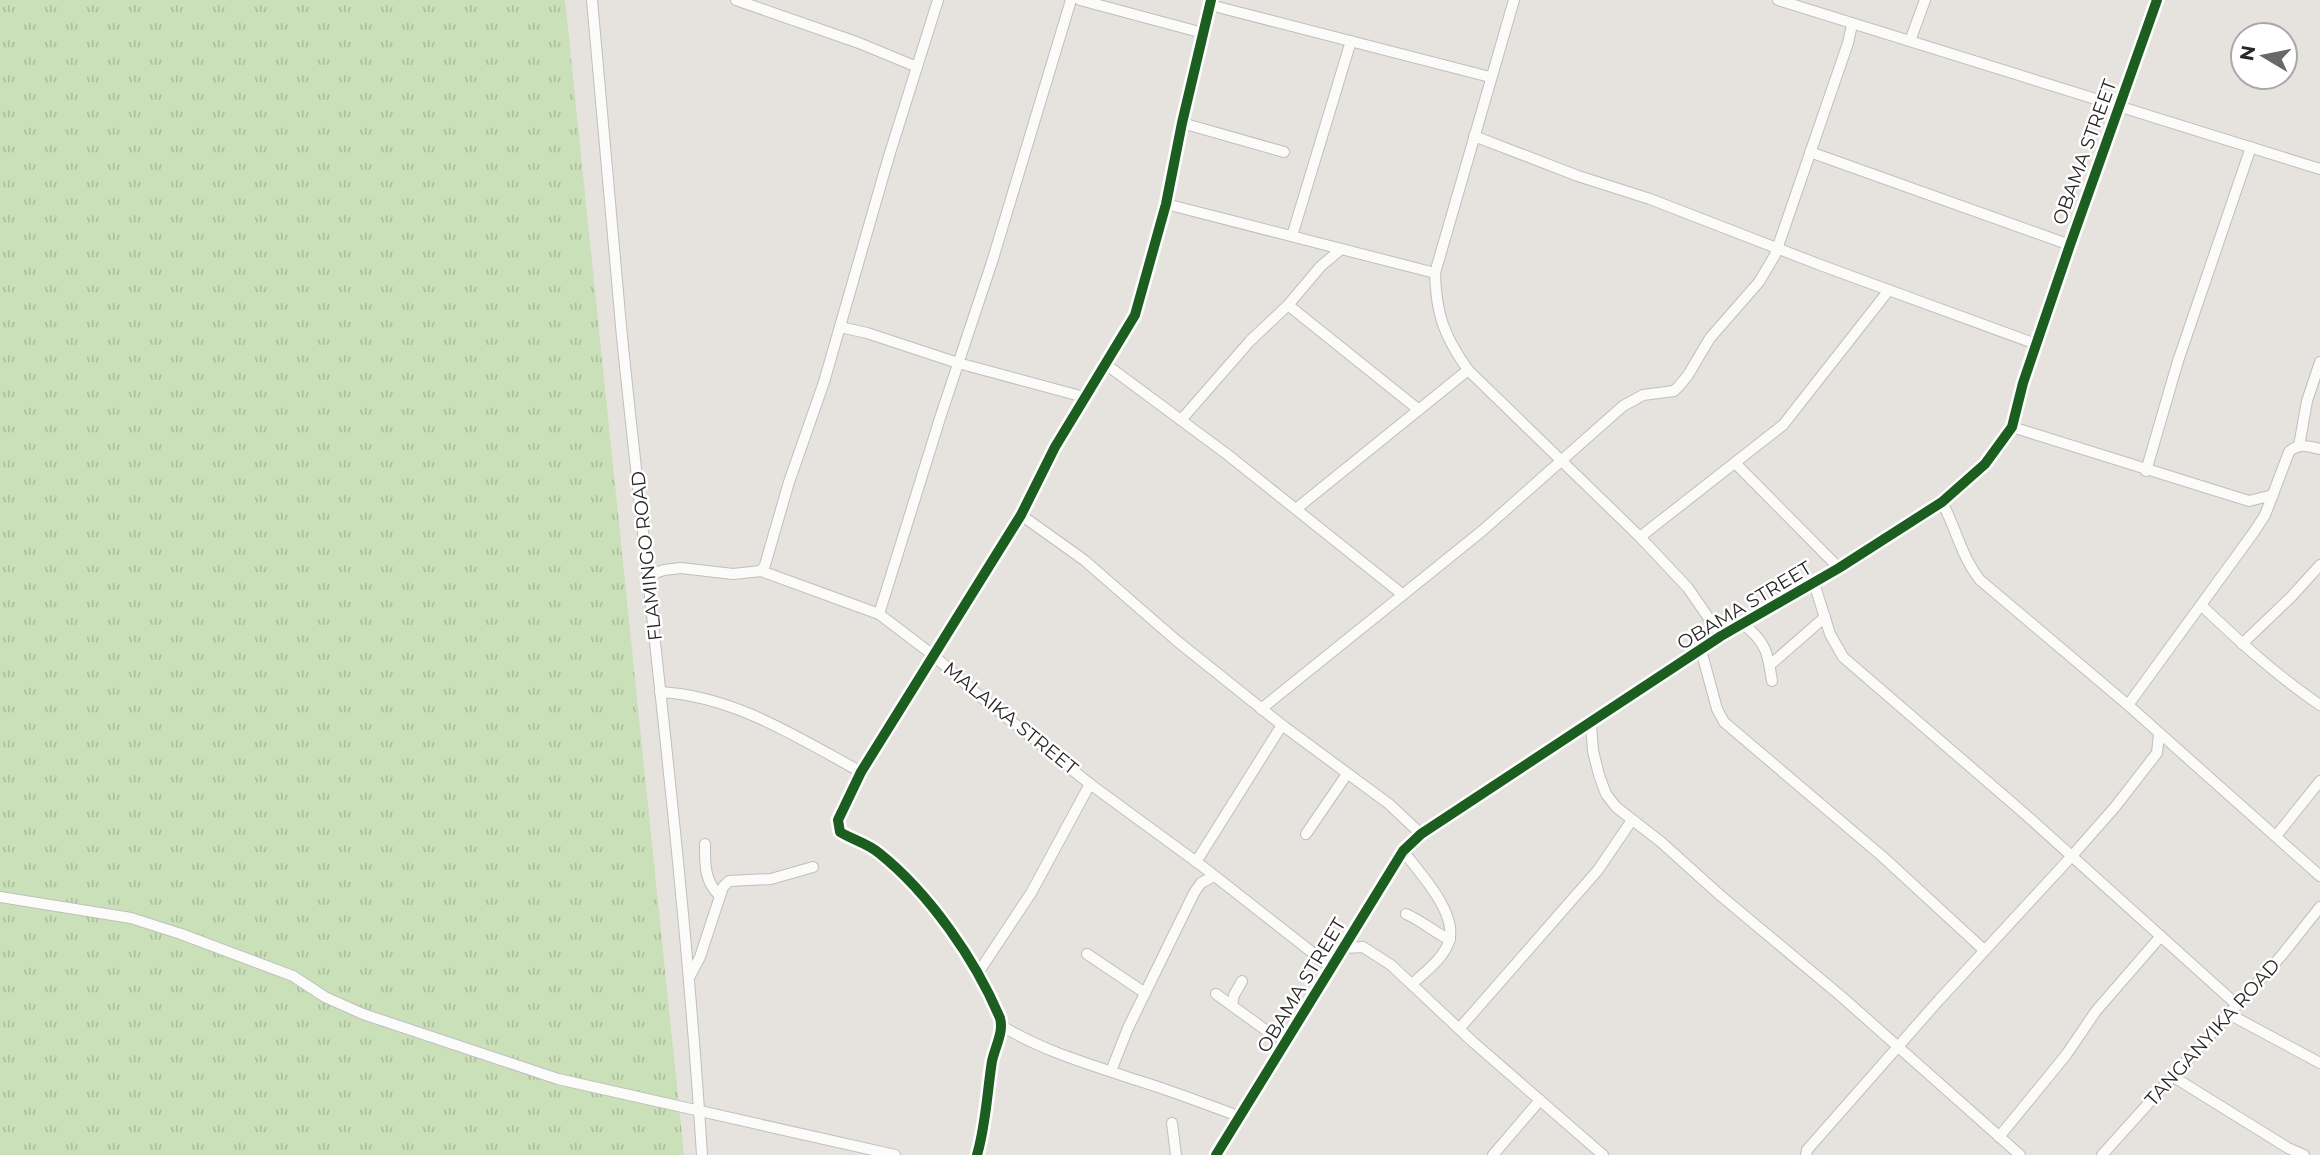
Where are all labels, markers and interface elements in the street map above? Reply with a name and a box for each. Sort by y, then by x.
north arrow [2229,21,2299,91]
text: N [2235,44,2260,63]
street label: OBAMA STREET [2047,76,2121,228]
street label: FLAMINGO ROAD [626,470,667,642]
street label: OBAMA STREET [1673,556,1816,655]
street label: MALAIKA STREET [939,657,1083,780]
street label: OBAMA STREET [1252,914,1351,1057]
street label: TANGANYIKA ROAD [2140,954,2285,1111]

